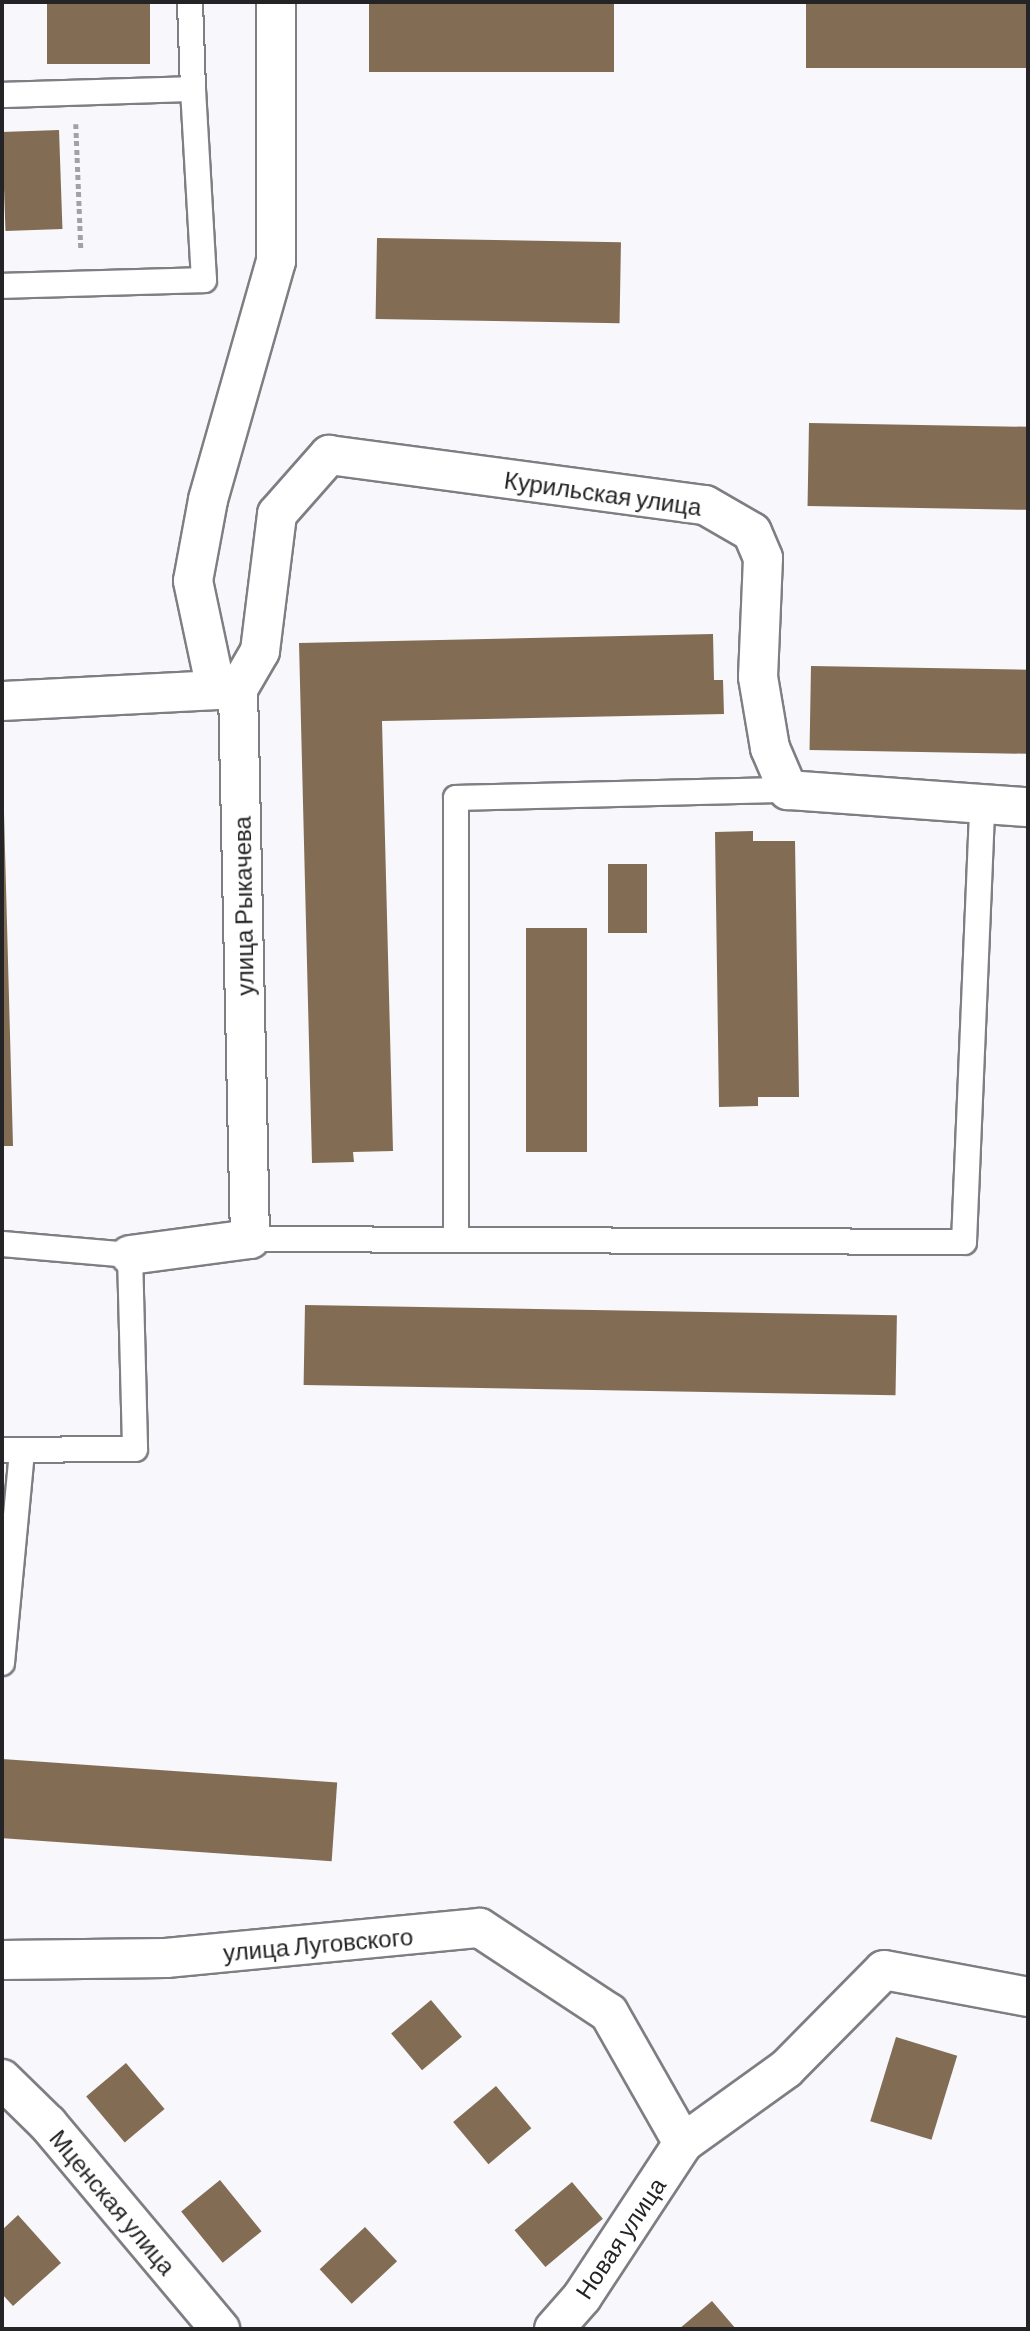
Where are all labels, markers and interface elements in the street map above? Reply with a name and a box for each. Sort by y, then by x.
street label: Курильская улица [502,465,704,521]
street label: улица Рыкачева [227,816,259,996]
street label: улица Луговского [222,1921,414,1967]
street label: Мценская улица [44,2124,182,2280]
street label: Новая улица [569,2172,671,2304]

